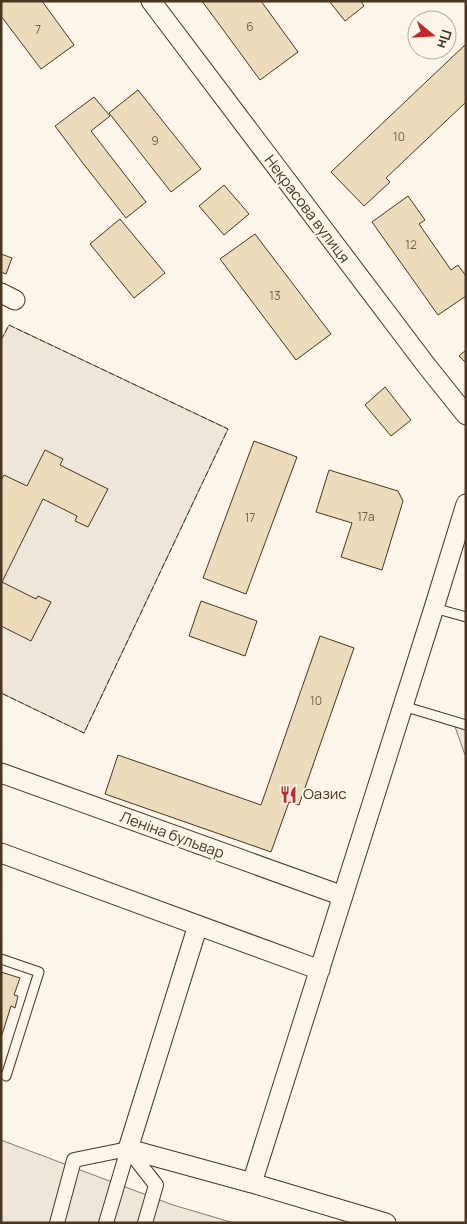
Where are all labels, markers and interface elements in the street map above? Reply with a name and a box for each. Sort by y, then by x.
north arrow [407,10,457,60]
house number: 6 [246,18,254,35]
house number: 7 [35,21,41,38]
text: Пн [433,27,457,51]
house number: 10 [393,128,405,145]
house number: 9 [151,132,159,149]
street label: Некрасова вулиця [260,150,355,267]
house number: 12 [405,236,417,253]
house number: 13 [269,287,281,304]
house number: 17а [357,508,375,525]
house number: 17 [245,509,255,526]
house number: 10 [310,692,322,709]
place label: Оазис [303,783,347,804]
restaurant icon: Оазис [279,784,299,804]
street label: Леніна бульвар [117,806,227,863]

